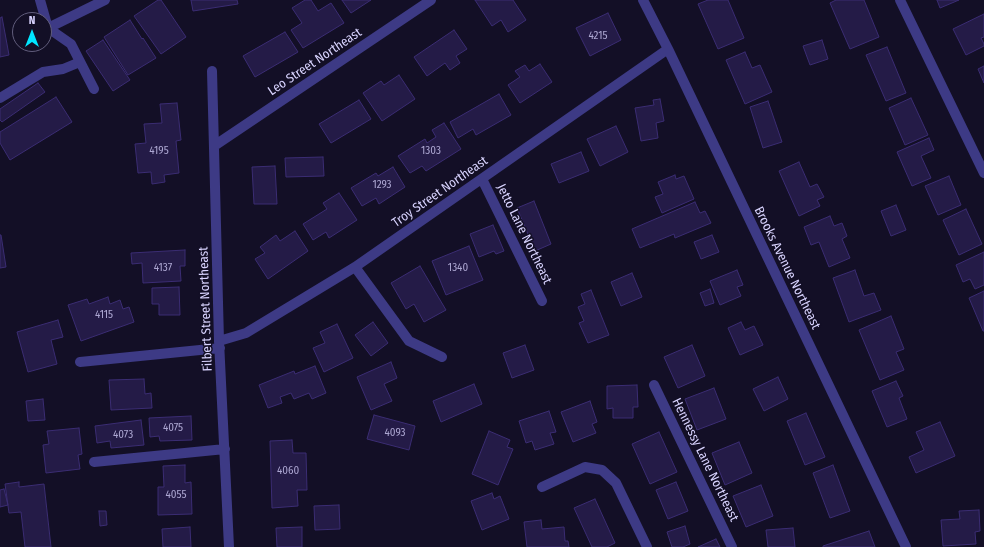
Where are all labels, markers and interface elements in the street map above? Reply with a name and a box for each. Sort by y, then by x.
north arrow [12,12,52,52]
text: N [29,14,35,27]
street label: Leo Street Northeast [265,25,365,99]
house number: 4215 [588,29,608,43]
house number: 4195 [149,144,169,158]
house number: 1303 [421,144,441,158]
street label: Troy Street Northeast [389,153,491,231]
house number: 1293 [372,178,392,192]
street label: Jetto Lane Northeast [493,181,555,287]
street label: Brooks Avenue Northeast [751,204,823,332]
street label: Filbert Street Northeast [196,246,216,372]
house number: 4137 [154,261,172,275]
house number: 1340 [448,261,468,275]
house number: 4115 [95,308,113,322]
street label: Hennessy Lane Northeast [668,396,742,524]
house number: 4075 [163,421,183,435]
house number: 4093 [384,426,406,440]
house number: 4073 [113,428,133,442]
house number: 4060 [277,464,299,478]
house number: 4055 [165,488,187,502]

